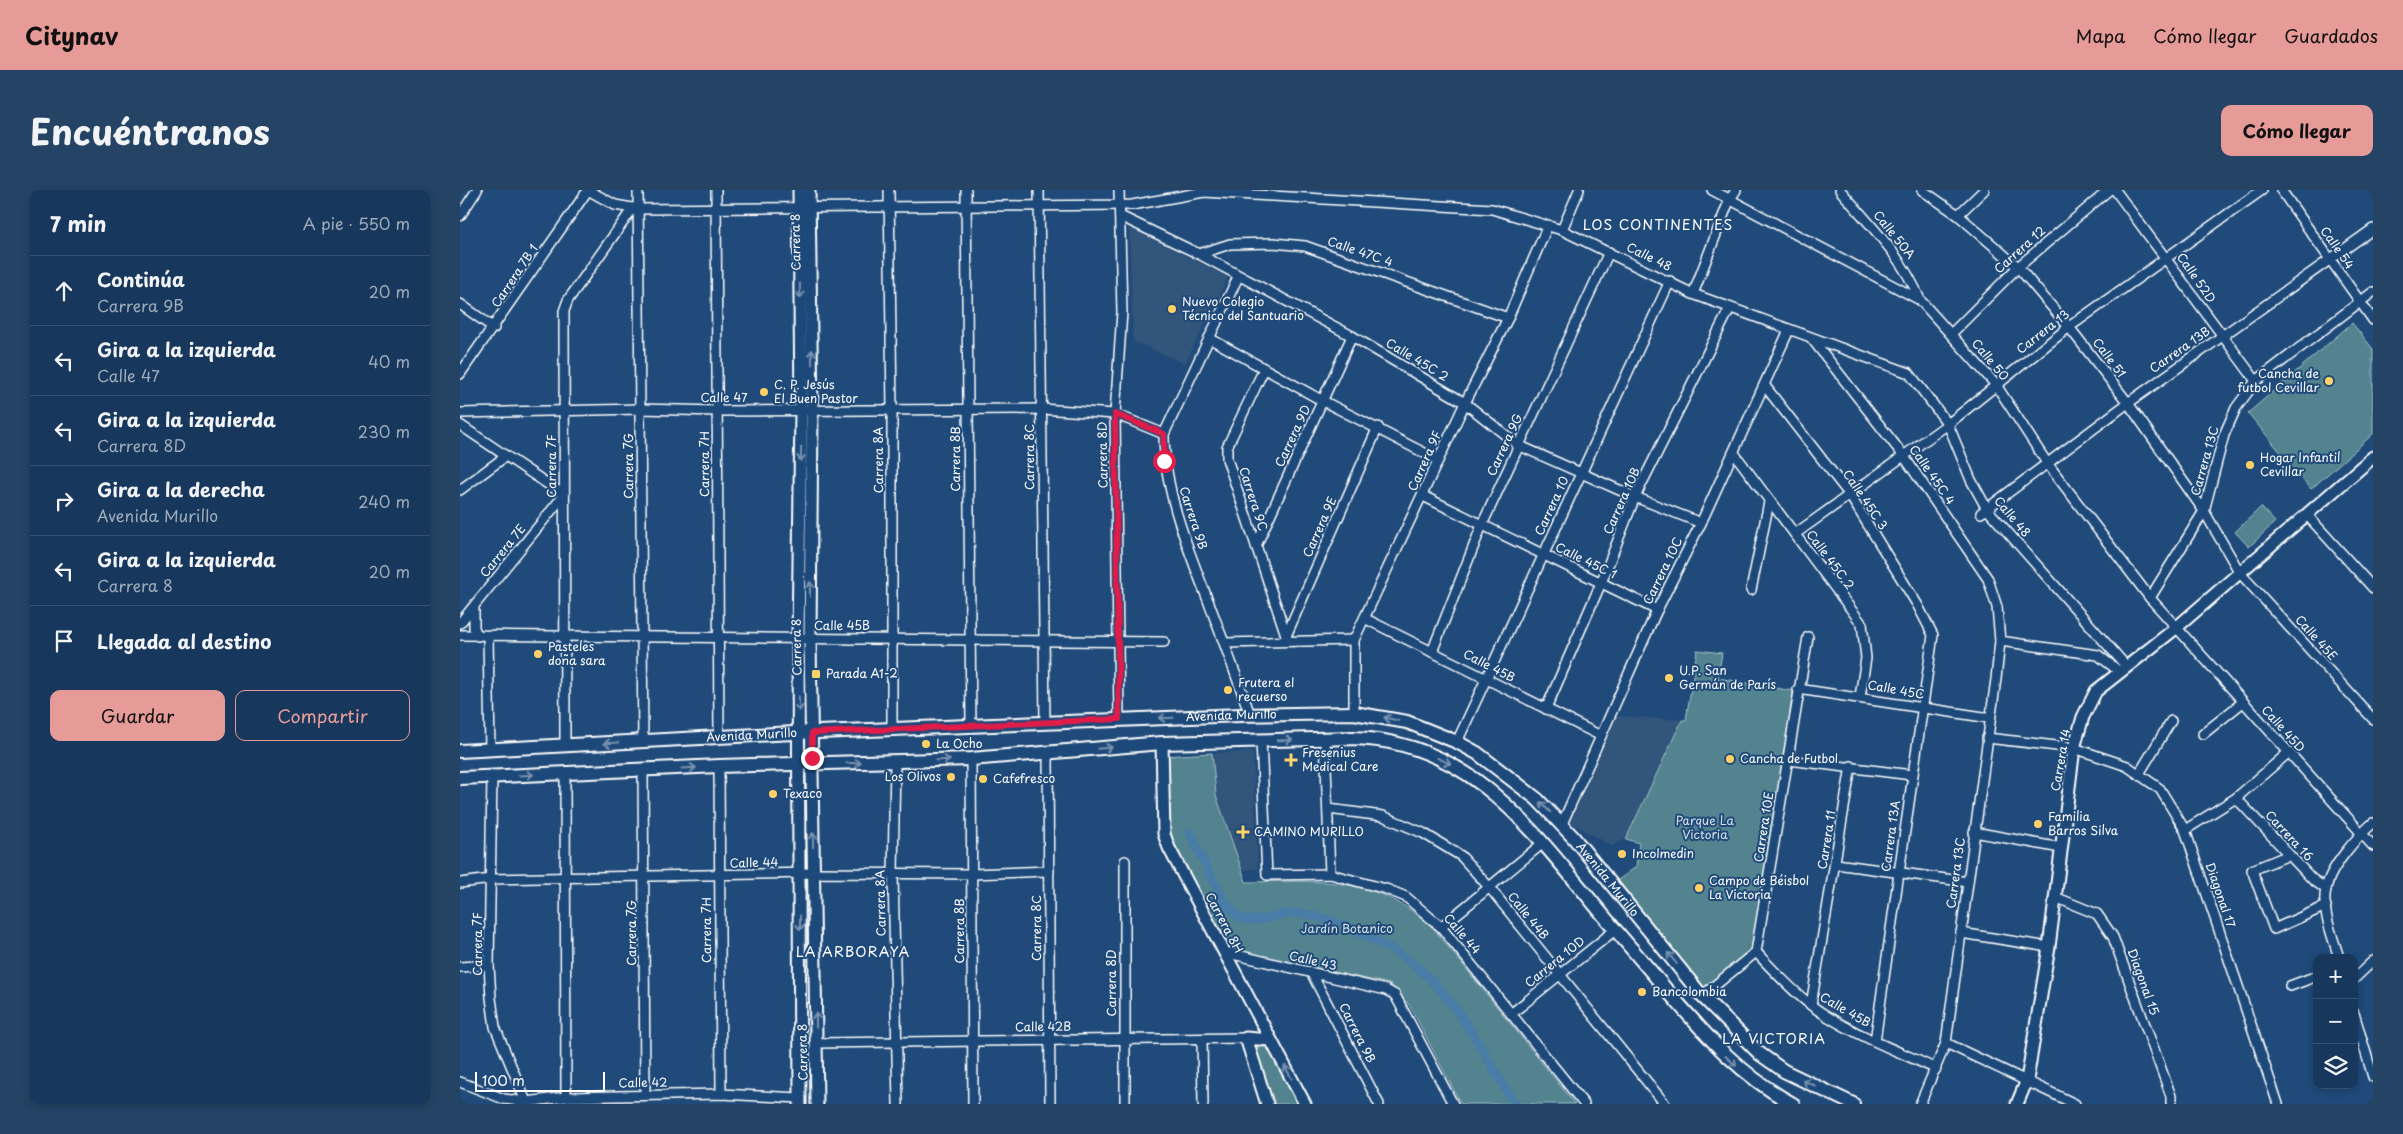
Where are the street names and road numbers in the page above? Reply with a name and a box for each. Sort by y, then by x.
street label: Calle 50A [1870,206,1920,263]
street label: Carrera 8 [786,213,804,271]
street label: Carrera 12 [1990,221,2049,277]
street label: Calle 54 [2317,222,2359,273]
street label: Calle 47C 4 [1325,231,1396,271]
street label: Calle 48 [1624,237,1675,275]
street label: Carrera 7B 1 [486,240,542,311]
street label: Calle 52D [2173,249,2221,306]
street label: Carrera 13 [2012,305,2073,358]
street label: Carrera 13B [2145,322,2213,377]
street label: Calle 45C 2 [1383,333,1452,385]
street label: Calle 51 [2089,334,2131,381]
street label: Calle 50 [1968,335,2014,384]
street label: Calle 47 [700,388,748,406]
street label: Carrera 9D [1270,402,1314,470]
street label: Carrera 9G [1482,410,1526,479]
street label: Carrera 8D [1092,421,1112,489]
street label: Carrera 8C [1020,424,1038,490]
street label: Carrera 13C [2186,424,2223,498]
street label: Carrera 8A [869,427,887,493]
street label: Carrera 8B [946,427,964,491]
street label: Carrera 9F [1403,428,1445,494]
street label: Carrera 7H [695,431,713,497]
street label: Carrera 7G [619,433,637,499]
street label: Carrera 7F [542,434,560,498]
street label: Calle 45C 4 [1906,441,1960,508]
street label: Carrera 9C [1235,464,1273,533]
street label: Carrera 10B [1598,464,1644,537]
street label: Calle 45C 3 [1839,466,1893,533]
street label: Carrera 10 [1529,473,1573,538]
street label: Carrera 9B [1175,484,1213,552]
street label: Calle 48 [1990,492,2035,541]
street label: Carrera 9E [1298,493,1340,560]
street label: Carrera 7E [475,520,529,581]
street label: Calle 45C 2 [1802,526,1859,593]
street label: Carrera 10C [1638,534,1686,607]
street label: Calle 45C 1 [1553,537,1620,583]
street label: Calle 45E [2291,611,2342,664]
street label: Calle 45B [814,616,870,634]
street label: Carrera 8 [787,618,805,676]
street label: Calle 45B [1460,644,1519,686]
street label: Calle 45C [1866,675,1926,703]
street label: Calle 45D [2258,701,2310,756]
street label: Avenida Murillo [1185,704,1277,725]
street label: Avenida Murillo [706,723,798,746]
street label: Carrera 14 [2046,727,2074,792]
street label: Carrera 10E [1749,790,1777,863]
street label: Carrera 13A [1876,799,1904,873]
street label: Carrera 16 [2262,806,2318,865]
street label: Carrera 11 [1812,809,1840,871]
street label: Carrera 13C [1941,836,1969,910]
street label: Avenida Murillo [1573,838,1644,920]
street label: Calle 44 [729,852,779,872]
street label: Diagonal 17 [2201,860,2241,930]
street label: Carrera 8A [870,870,890,936]
street label: Calle 44B [1504,888,1554,943]
street label: Carrera 8H [1201,889,1248,956]
street label: Carrera 8C [1027,895,1045,961]
street label: Carrera 7H [697,897,715,963]
street label: Carrera 8B [950,899,968,963]
street label: Carrera 7G [622,900,640,966]
street label: Calle 44 [1440,909,1486,958]
street label: Carrera 7F [468,912,486,976]
street label: Carrera 10D [1521,931,1588,991]
street label: Calle 43 [1288,946,1339,974]
street label: Diagonal 15 [2124,946,2164,1018]
street label: Carrera 8D [1102,950,1120,1016]
street label: Calle 45B [1817,987,1874,1031]
street label: Carrera 9B [1335,999,1381,1066]
street label: Calle 42B [1015,1017,1071,1035]
street label: Carrera 8 [793,1023,811,1081]
street label: Calle 42 [618,1073,668,1091]

